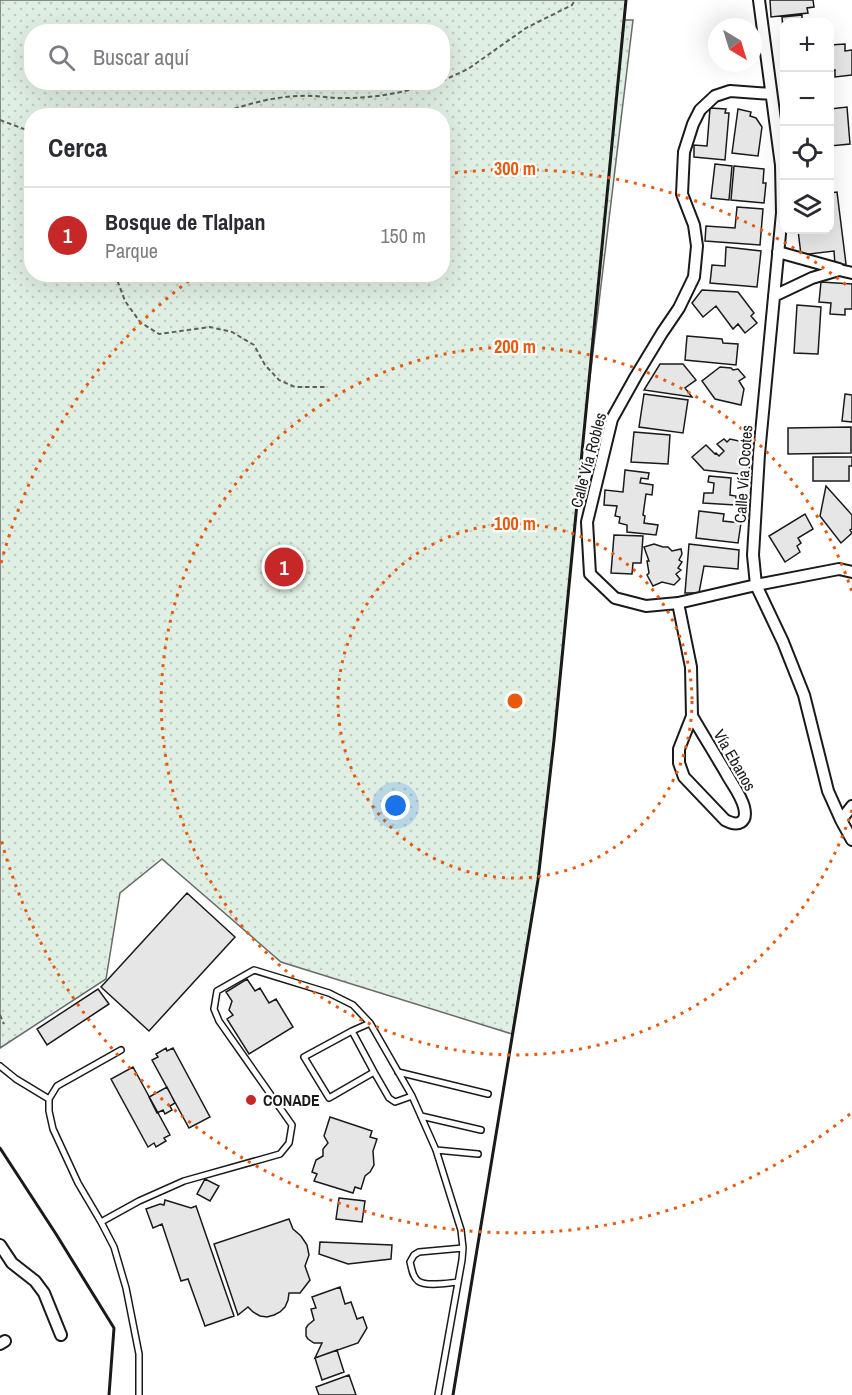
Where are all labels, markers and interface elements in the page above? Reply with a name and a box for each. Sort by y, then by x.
north arrow [708,18,762,72]
map controls [780,18,834,234]
button: + [780,18,834,72]
search box [24,24,450,90]
icon: search [45,41,78,74]
text: Buscar aquí [93,42,189,72]
button: − [780,72,834,126]
button: locate [780,126,834,180]
text: Cerca [48,130,107,165]
text: 300 m [494,156,536,181]
button: layers [780,180,834,234]
text: Bosque de Tlalpan [105,207,265,237]
text: 1 [63,222,72,249]
text: 150 m [380,222,426,249]
text: Parque [105,237,158,264]
text: 200 m [494,334,536,359]
street label: Calle Vía Robles [565,410,611,510]
street label: Calle Vía Ocotes [729,424,757,524]
text: 100 m [494,511,536,536]
pin: 1 [264,544,304,590]
centre of rings [505,691,525,711]
street label: Vía Ebanos [709,725,761,795]
your location [381,791,410,820]
place label: CONADE [263,1089,320,1111]
marker: CONADE [244,1093,258,1107]

